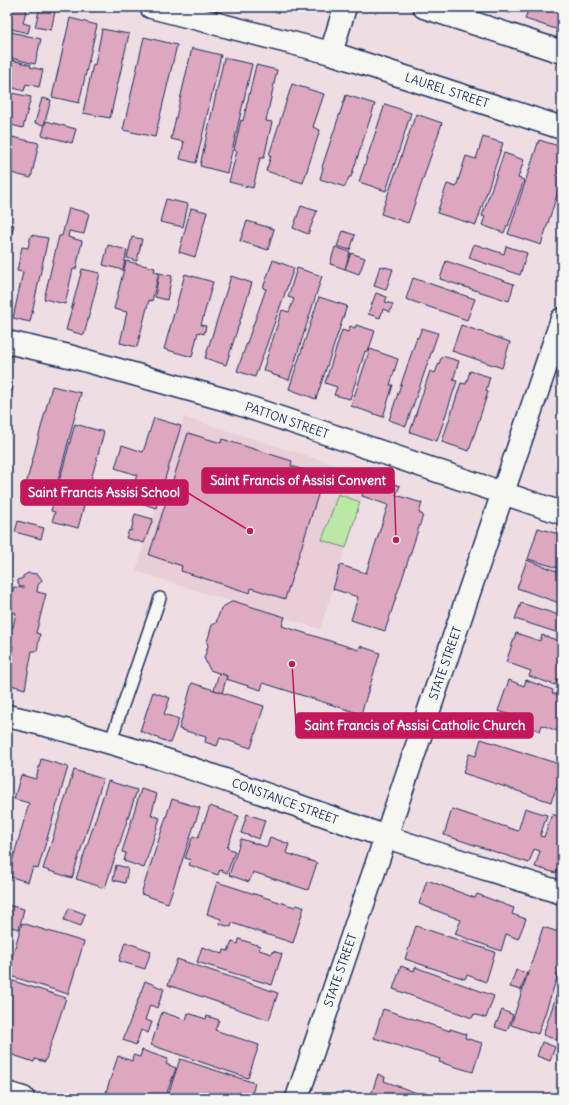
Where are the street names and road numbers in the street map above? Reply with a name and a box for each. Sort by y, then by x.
street label: LAUREL STREET [403,69,491,111]
street label: PATTON STREET [243,399,331,441]
street label: STATE STREET [425,624,465,702]
street label: CONSTANCE STREET [230,775,340,827]
street label: STATE STREET [320,931,360,1009]

